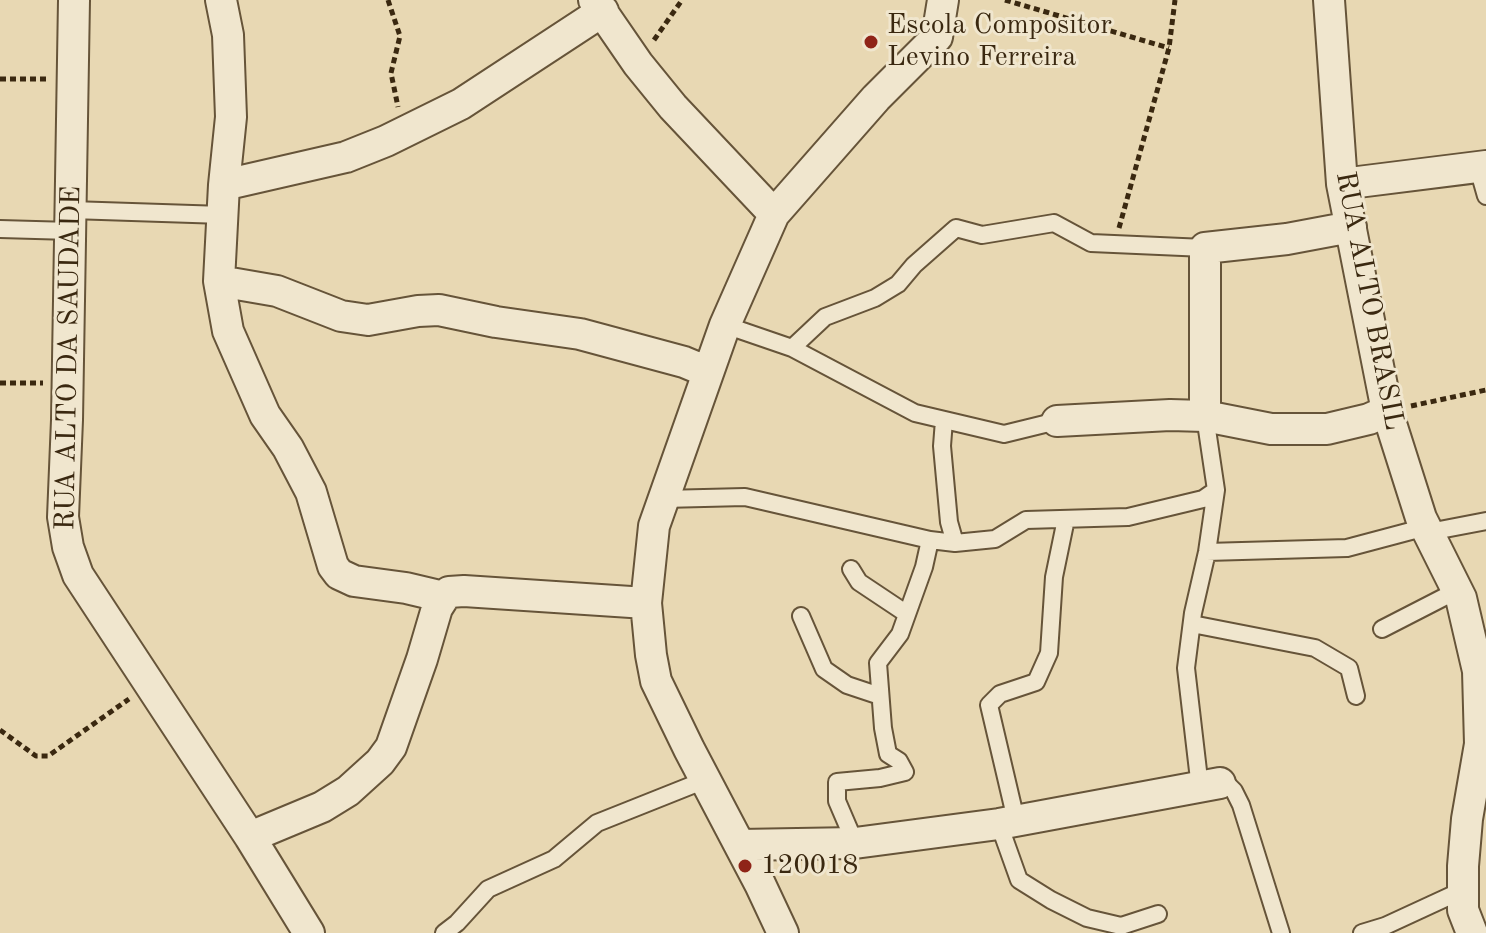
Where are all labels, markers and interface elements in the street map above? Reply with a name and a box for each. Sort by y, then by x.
place label: Escola Compositor Levino Ferreira [887,9,1112,75]
marker: Escola Compositor Levino Ferreira [862,33,880,51]
street label: RUA ALTO BRASIL [1327,169,1411,433]
street label: RUA ALTO DA SAUDADE [49,185,89,531]
place label: 120018 [761,849,858,883]
marker: 120018 [736,857,754,875]

